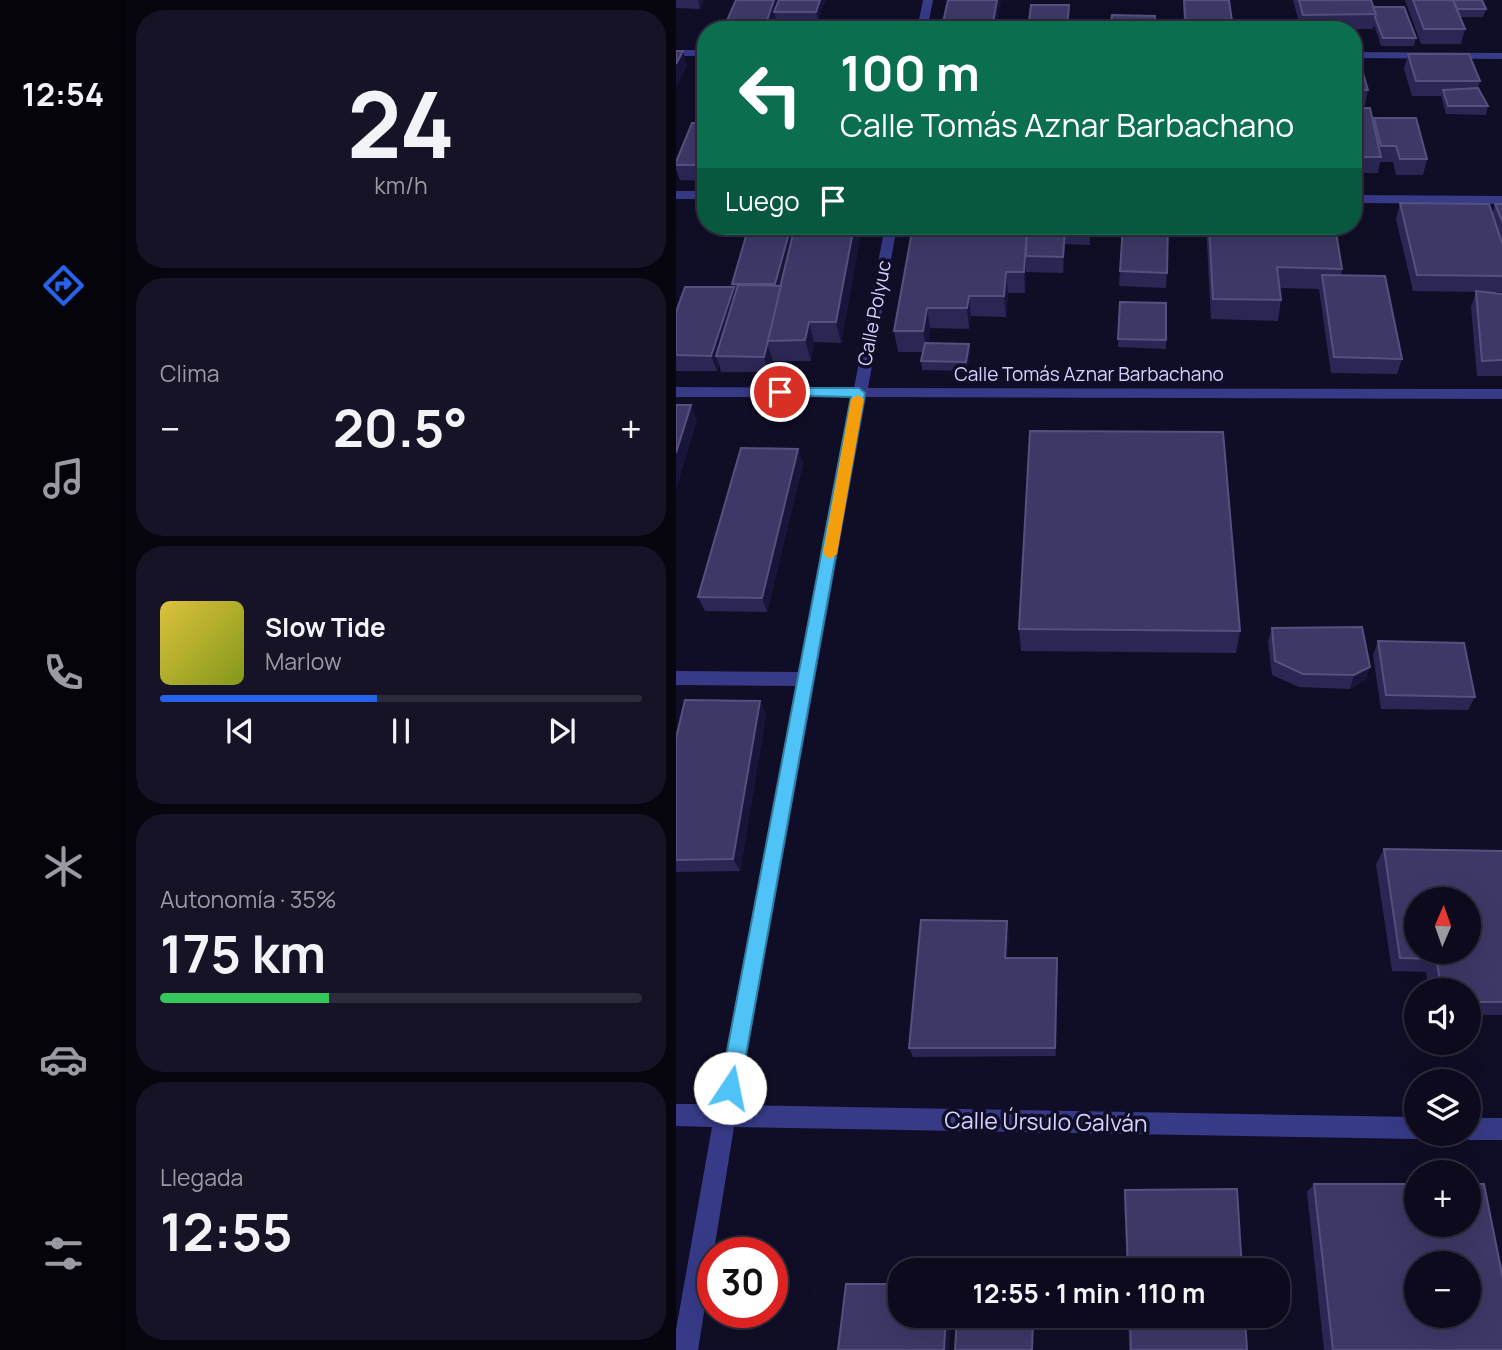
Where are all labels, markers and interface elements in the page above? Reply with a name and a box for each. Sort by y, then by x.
text: 100 m [840,39,980,106]
icon: left [725,49,816,140]
text: 24 [347,61,455,185]
text: 12:54 [22,72,104,116]
text: Calle Tomás Aznar Barbachano [840,103,1294,147]
text: km/h [374,169,428,201]
icon: arrive [814,182,852,220]
text: Luego [725,183,800,219]
street label: Calle Polyuc [851,258,897,368]
icon: directions [39,261,88,310]
text: Clima [160,357,219,389]
street label: Calle Tomás Aznar Barbachano [954,361,1224,387]
pin [750,362,810,422]
icon: arrive [761,373,799,411]
text: 20.5° [333,392,468,463]
text: − [160,402,181,454]
text: + [620,402,642,454]
icon: music [39,454,88,503]
text: Slow Tide [265,609,386,645]
text: Marlow [265,645,342,677]
icon: phone [39,648,88,697]
icon: previous [221,712,259,750]
icon: pause [382,712,420,750]
icon: next [543,712,581,750]
icon: climate [39,842,88,891]
text: Autonomía · 35% [160,883,337,915]
north arrow [1404,887,1481,964]
map controls [1404,887,1481,1328]
text: 175 km [160,918,326,989]
button: sound [1404,978,1481,1055]
icon: car [39,1035,88,1084]
position arrow [693,1051,767,1125]
button: layers [1404,1069,1481,1146]
street label: Calle Úrsulo Galván [944,1103,1148,1139]
button: + [1404,1160,1481,1237]
text: Llegada [160,1161,243,1193]
text: 12:55 [160,1196,293,1267]
icon: filters [39,1229,88,1278]
speed limit sign: 30 [697,1237,788,1328]
button: − [1404,1251,1481,1328]
text: 12:55 · 1 min · 110 m [973,1275,1205,1311]

